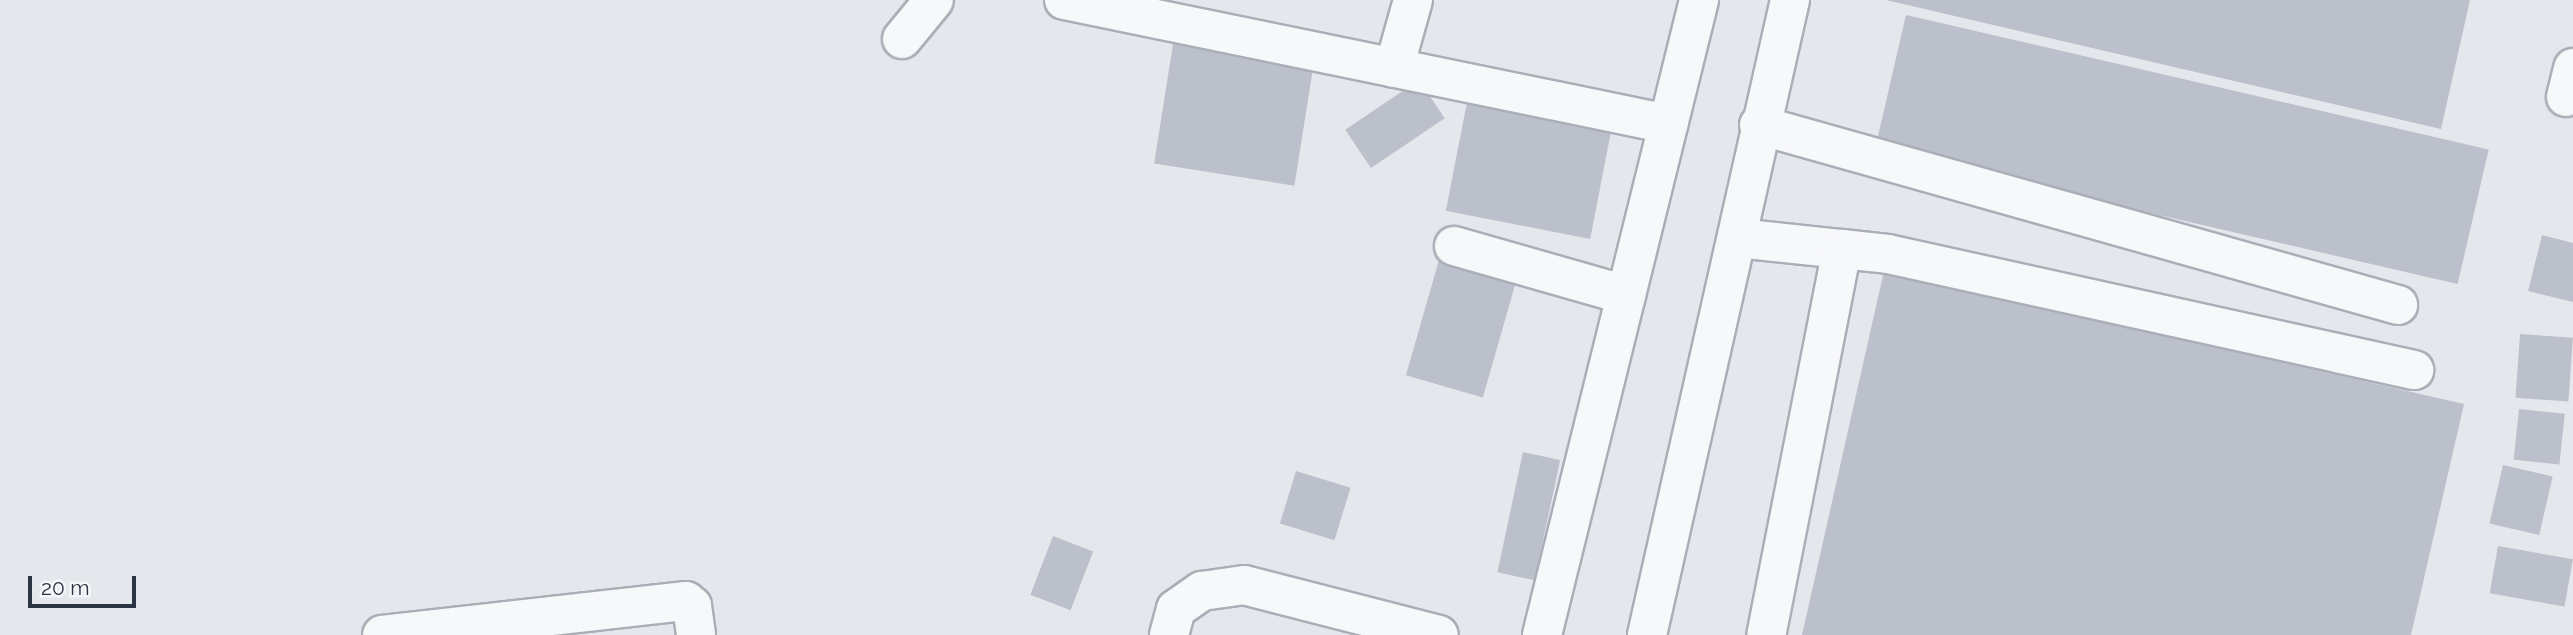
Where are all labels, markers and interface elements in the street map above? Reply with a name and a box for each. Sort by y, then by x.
scale bar [32,562,140,606]
text: 20 m [41,575,89,600]

